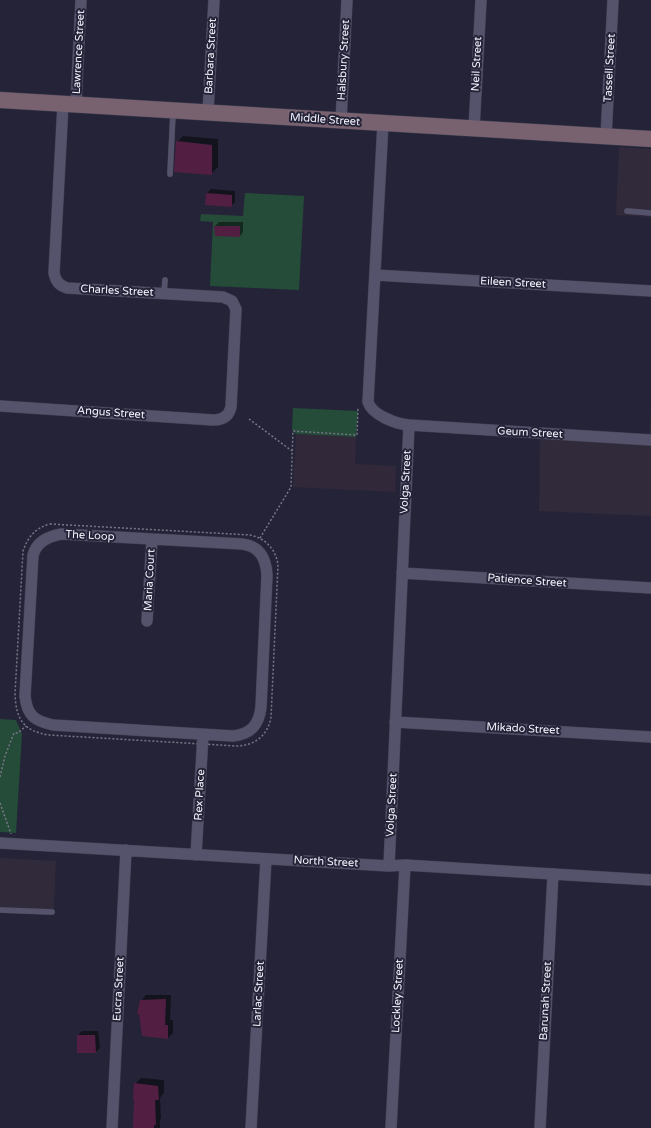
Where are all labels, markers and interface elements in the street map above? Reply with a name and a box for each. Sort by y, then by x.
street label: Lawrence Street [70,9,88,95]
street label: Barbara Street [202,18,220,94]
street label: Halsbury Street [335,19,353,101]
street label: Tassell Street [602,33,618,103]
street label: Neil Street [469,36,485,92]
street label: Middle Street [289,111,361,129]
street label: Eileen Street [480,275,546,291]
street label: Charles Street [80,282,154,300]
street label: Angus Street [77,404,145,422]
street label: Geum Street [497,425,563,441]
street label: Volga Street [398,450,414,514]
street label: The Loop [65,528,115,544]
street label: Maria Court [142,549,158,611]
street label: Patience Street [487,572,567,590]
street label: Mikado Street [486,720,560,738]
street label: Rex Place [192,769,208,821]
street label: Volga Street [384,773,400,837]
street label: North Street [293,854,359,870]
street label: Eucra Street [111,957,127,1021]
street label: Lockley Street [389,959,407,1033]
street label: Larlac Street [251,961,267,1027]
street label: Barunah Street [537,961,555,1041]

